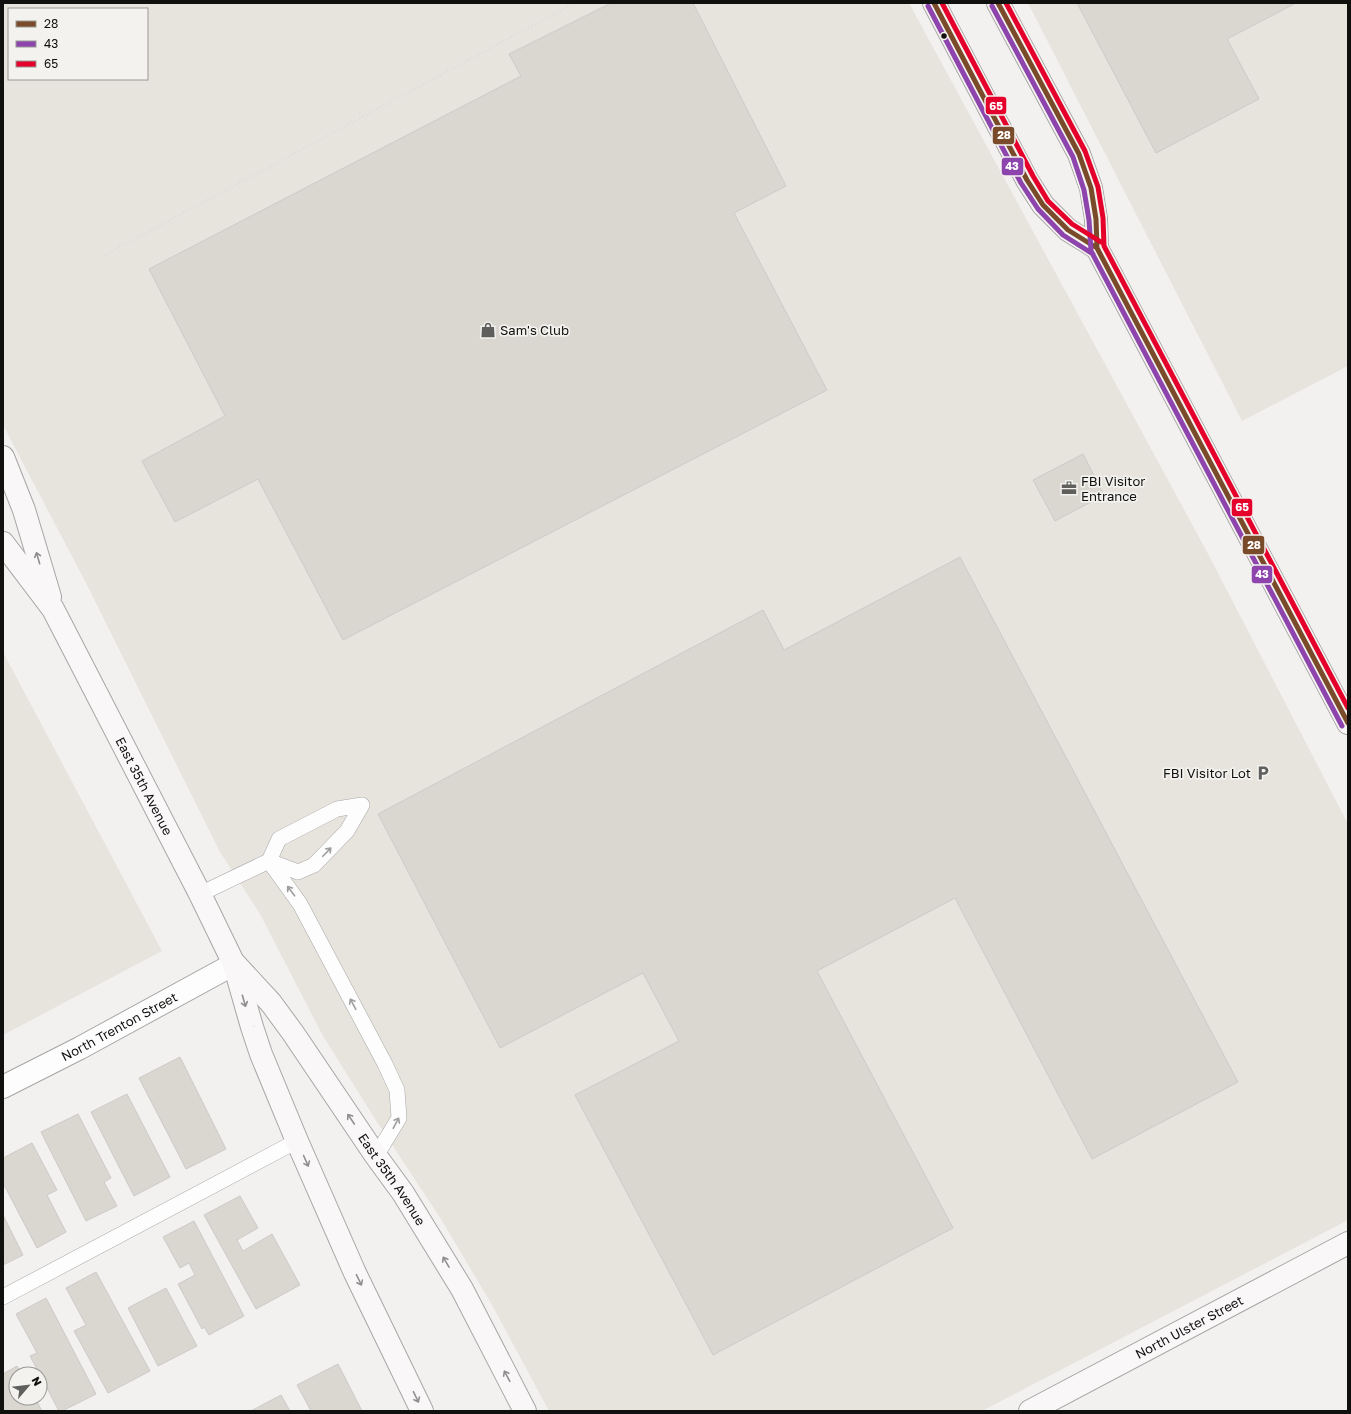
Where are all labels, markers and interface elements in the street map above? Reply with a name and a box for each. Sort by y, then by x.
legend [8,8,148,80]
text: 28 [44,16,58,31]
unlabelled marker [939,31,949,41]
text: 43 [44,36,58,51]
text: 65 [44,56,58,71]
line badge: 65 [985,96,1007,115]
text: 65 [989,99,1003,112]
line badge: 28 [992,126,1015,145]
text: 28 [997,128,1011,141]
line badge: 43 [1001,157,1024,176]
text: 43 [1005,159,1019,172]
shop icon: Sam's Club [479,321,497,339]
place label: Sam's Club [500,322,569,338]
place label: FBI Visitor Entrance [1081,473,1145,504]
office icon: FBI Visitor Entrance [1060,479,1078,497]
line badge: 65 [1231,498,1253,517]
text: 65 [1235,500,1249,513]
line badge: 28 [1242,535,1265,555]
text: 28 [1247,538,1261,551]
one-way arrow [34,552,41,565]
line badge: 43 [1251,565,1273,584]
text: 43 [1255,567,1269,580]
street label: East 35th Avenue [112,734,176,838]
parking icon: FBI Visitor Lot [1254,764,1272,782]
place label: FBI Visitor Lot [1163,765,1251,781]
one-way arrow [322,847,332,857]
one-way arrow [286,885,295,896]
street label: North Trenton Street [58,989,180,1064]
one-way arrow [241,995,248,1008]
one-way arrow [349,999,357,1011]
one-way arrow [347,1113,355,1124]
one-way arrow [393,1117,400,1129]
street label: East 35th Avenue [355,1130,429,1228]
one-way arrow [303,1155,310,1167]
one-way arrow [441,1256,449,1268]
one-way arrow [356,1274,363,1286]
street label: North Ulster Street [1133,1292,1246,1362]
north arrow [8,1366,48,1406]
one-way arrow [503,1371,511,1383]
text: N [30,1374,45,1388]
one-way arrow [412,1391,420,1403]

